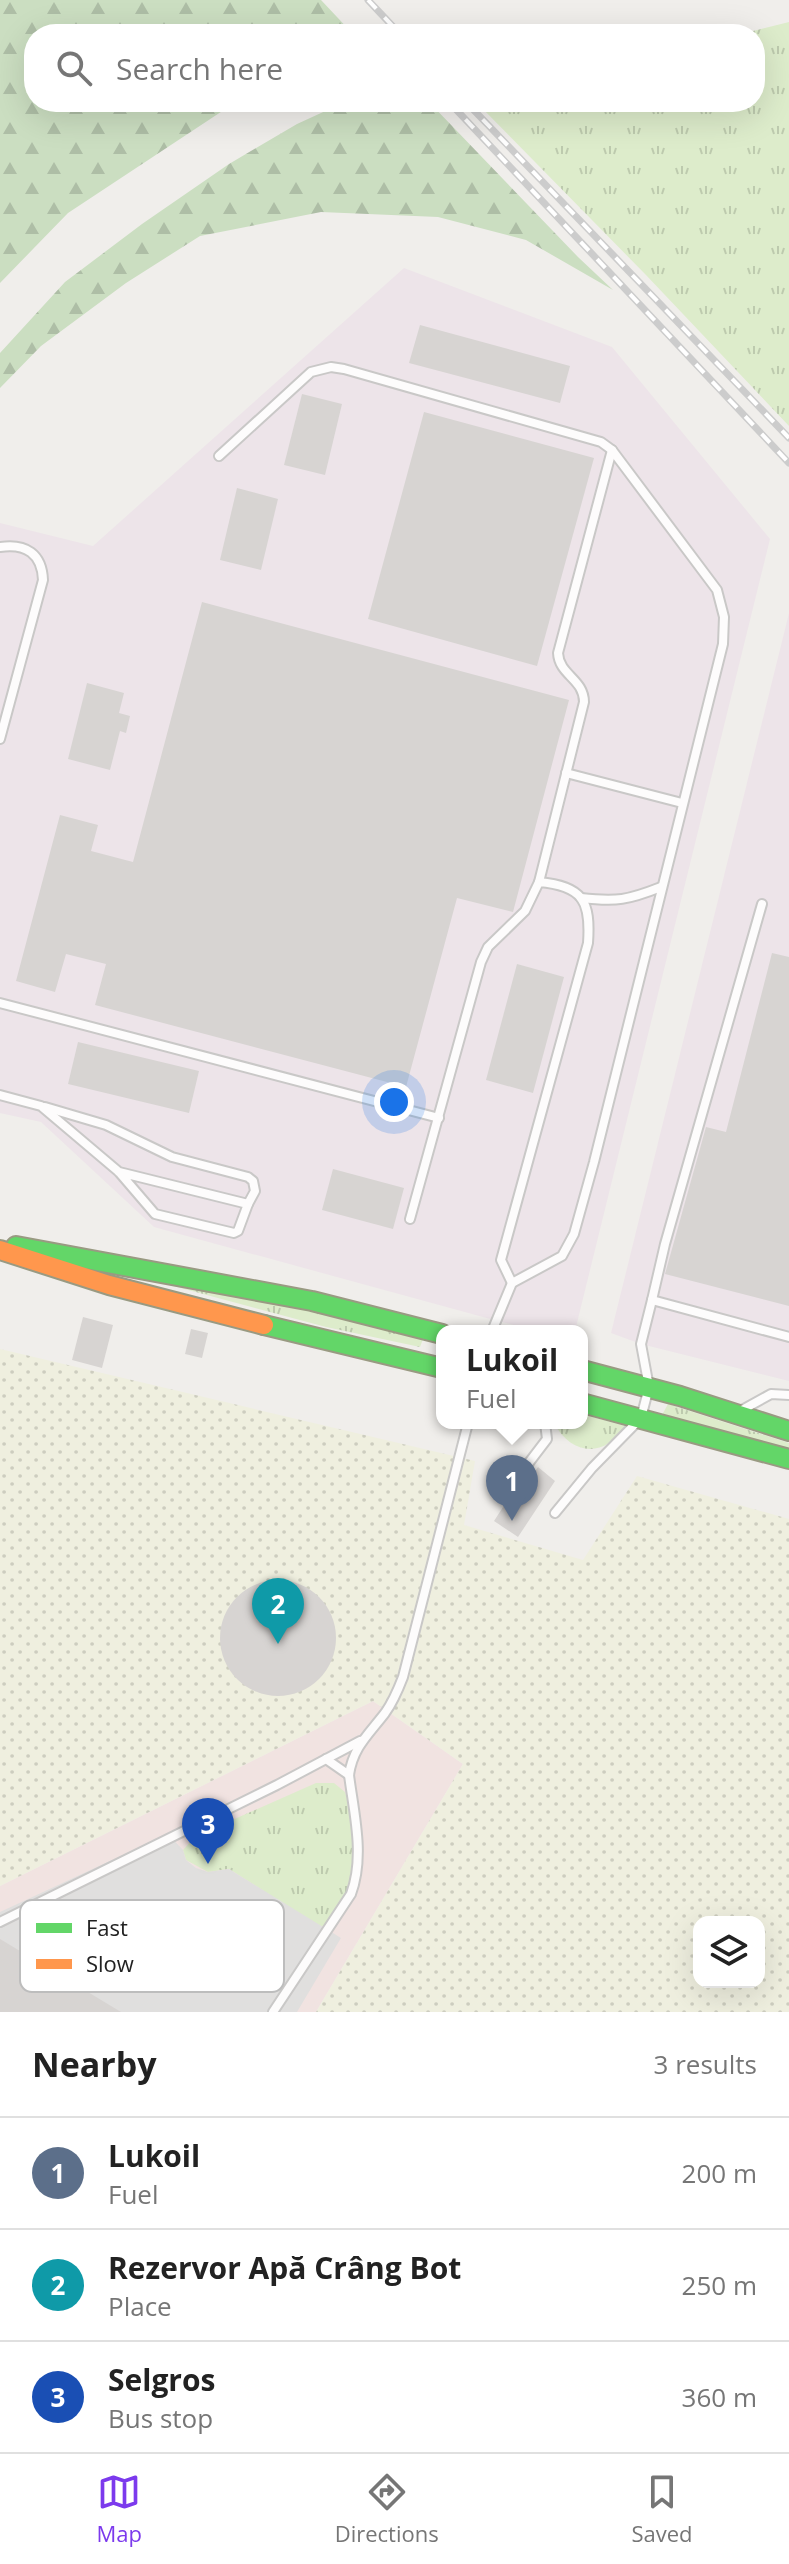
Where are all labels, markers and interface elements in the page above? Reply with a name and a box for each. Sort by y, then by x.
search box [24,24,765,112]
icon: search [52,46,96,90]
text: Search here [116,48,283,89]
your location [374,1082,414,1122]
popup [436,1325,588,1429]
text: Lukoil [466,1339,558,1380]
text: Fuel [466,1380,516,1416]
pin: 1 [486,1455,538,1521]
pin: 2 [252,1578,304,1644]
pin: 3 [182,1798,234,1864]
legend [20,1900,284,1992]
text: Fast [86,1912,128,1942]
map controls [693,1916,765,1988]
button: layers [693,1916,765,1988]
text: Slow [86,1948,134,1978]
text: Nearby [32,2041,157,2087]
text: 3 results [654,2046,757,2082]
text: Lukoil [108,2135,200,2176]
text: 1 [51,2155,65,2191]
text: 200 m [682,2155,757,2191]
text: Fuel [108,2176,159,2212]
text: Rezervor Apă Crâng Bot [108,2247,461,2288]
text: 2 [51,2267,65,2303]
text: 250 m [682,2267,757,2303]
text: Place [108,2288,172,2324]
text: Selgros [108,2359,215,2400]
text: 3 [51,2379,65,2415]
text: 360 m [682,2379,757,2415]
text: Bus stop [108,2400,213,2436]
tab: Map [96,2470,142,2548]
tab: Directions [335,2470,439,2548]
tab: Saved [631,2470,693,2548]

